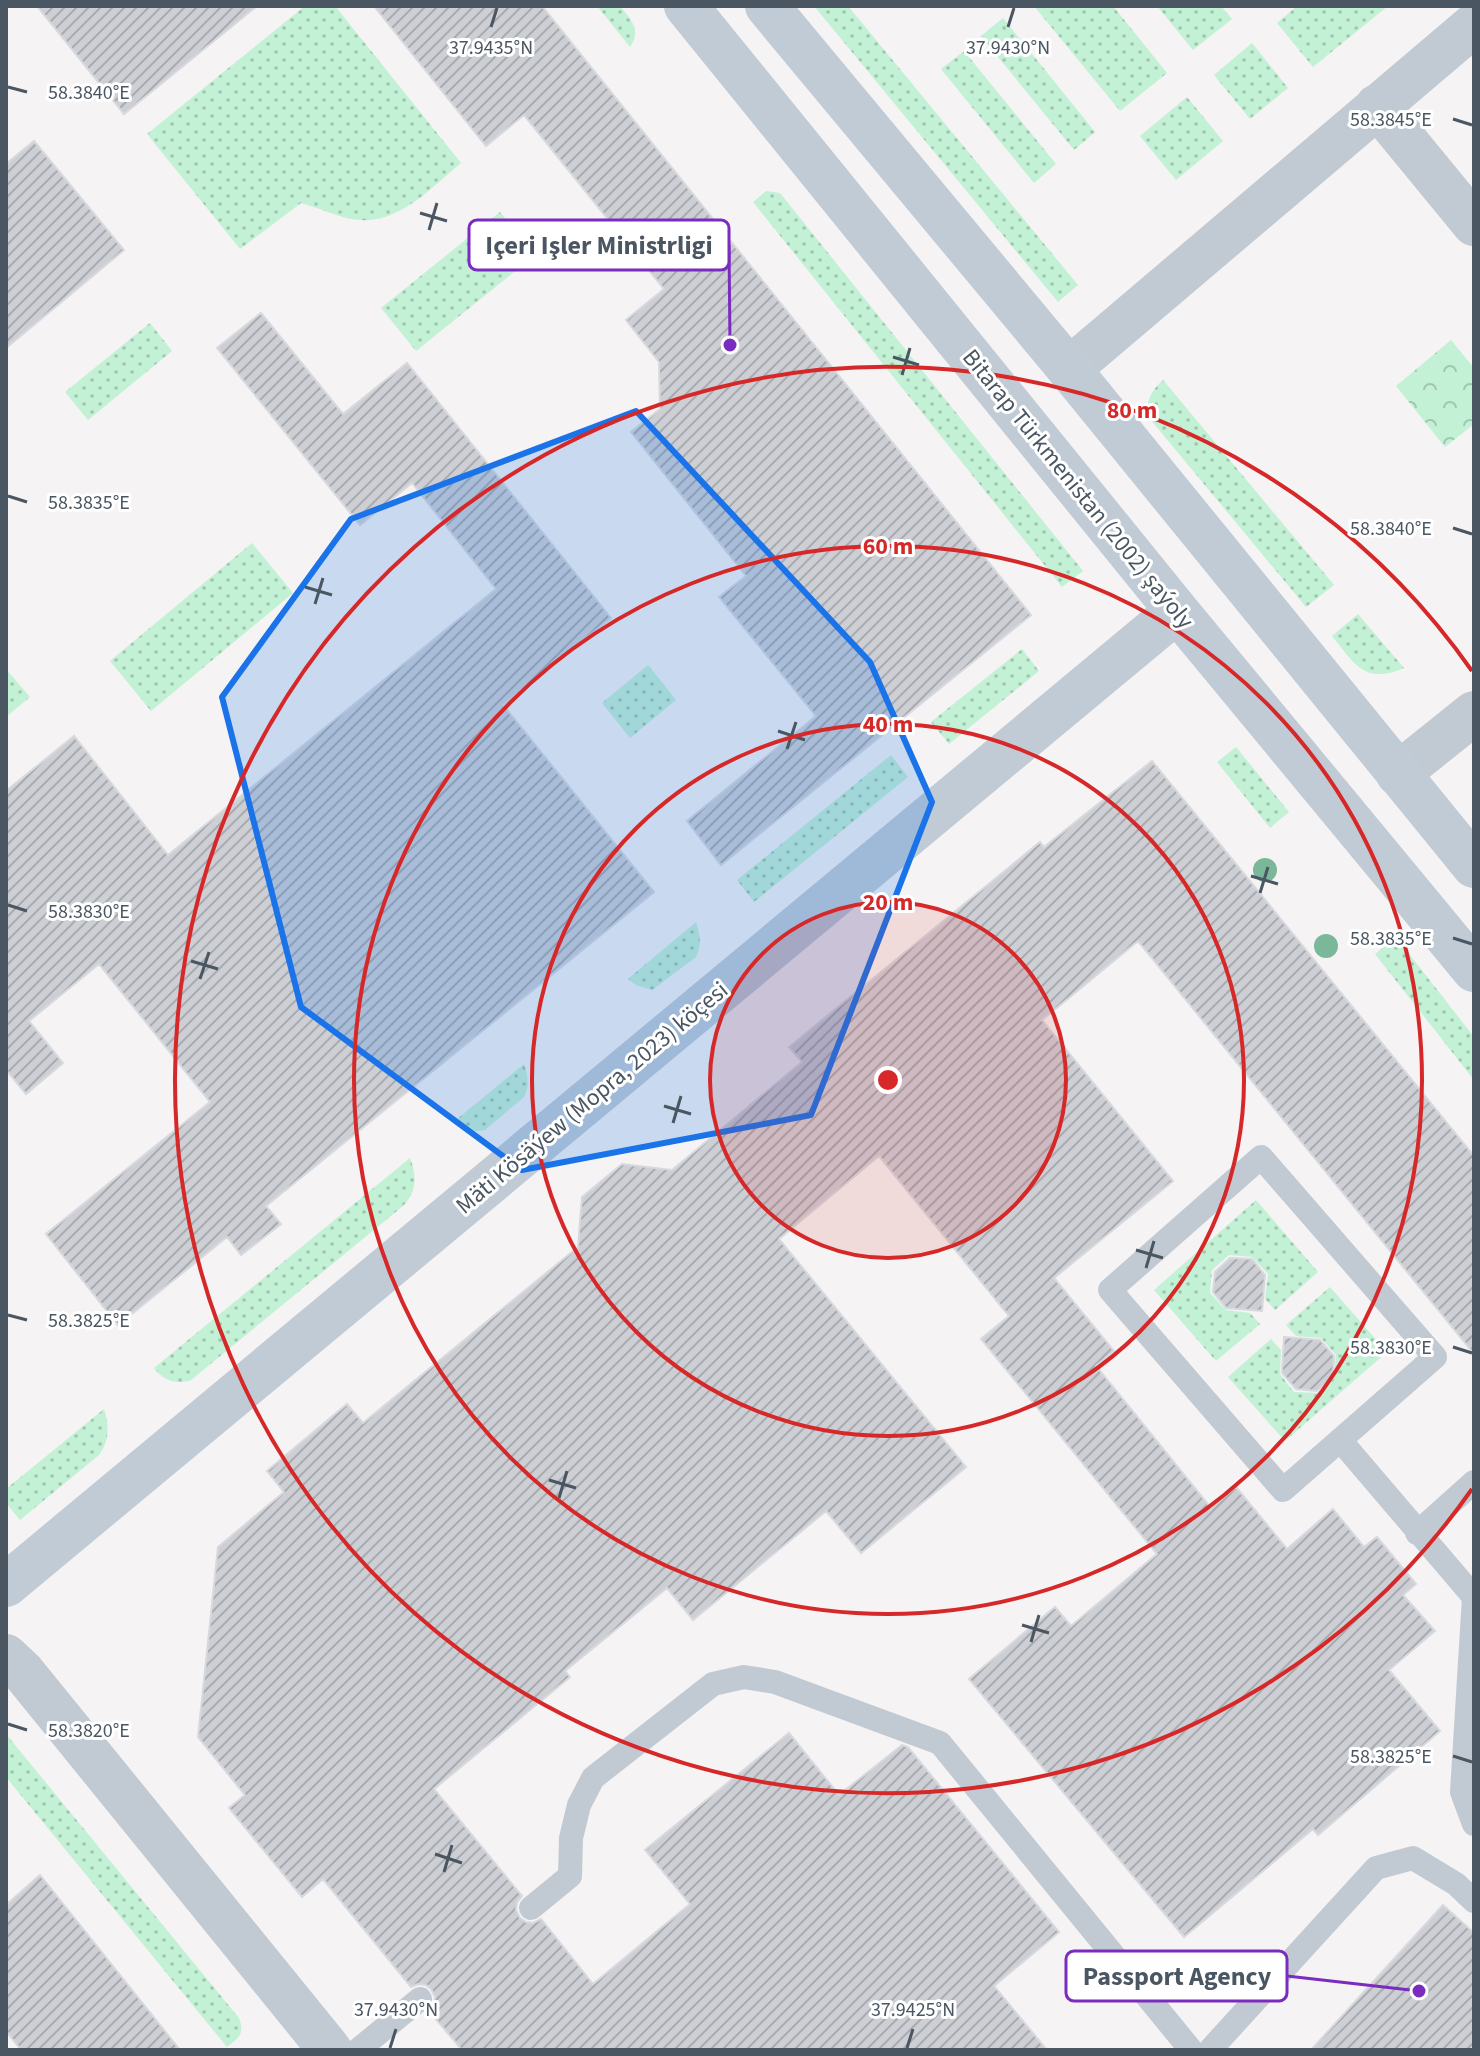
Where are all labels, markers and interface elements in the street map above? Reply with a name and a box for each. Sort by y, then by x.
text: 37.9435°N [449,34,533,62]
text: 37.9430°N [966,34,1050,62]
text: 58.3840°E [48,79,130,107]
text: 58.3845°E [1350,106,1432,134]
callout: Içeri Işler Ministrligi [469,220,729,270]
text: Içeri Işler Ministrligi [485,227,713,264]
street label: Bitarap Türkmenistan (2002) şaýoly [954,341,1202,637]
text: 80 m [1107,393,1157,428]
text: 58.3835°E [48,489,130,517]
text: 58.3840°E [1350,515,1432,543]
text: 60 m [863,529,913,564]
text: 40 m [863,707,913,742]
text: 20 m [863,885,913,920]
text: 58.3830°E [48,898,130,926]
text: 58.3835°E [1350,925,1432,953]
street label: Mäti Kösäýew (Mopra, 2023) köçesi [448,973,736,1223]
centre of rings [874,1066,902,1094]
text: 58.3825°E [48,1307,130,1335]
text: 58.3830°E [1350,1334,1432,1362]
text: 58.3820°E [48,1717,130,1745]
text: 58.3825°E [1350,1743,1432,1771]
callout: Passport Agency [1066,1951,1287,2001]
text: Passport Agency [1083,1958,1272,1995]
text: 37.9430°N [354,1996,438,2024]
text: 37.9425°N [871,1996,955,2024]

